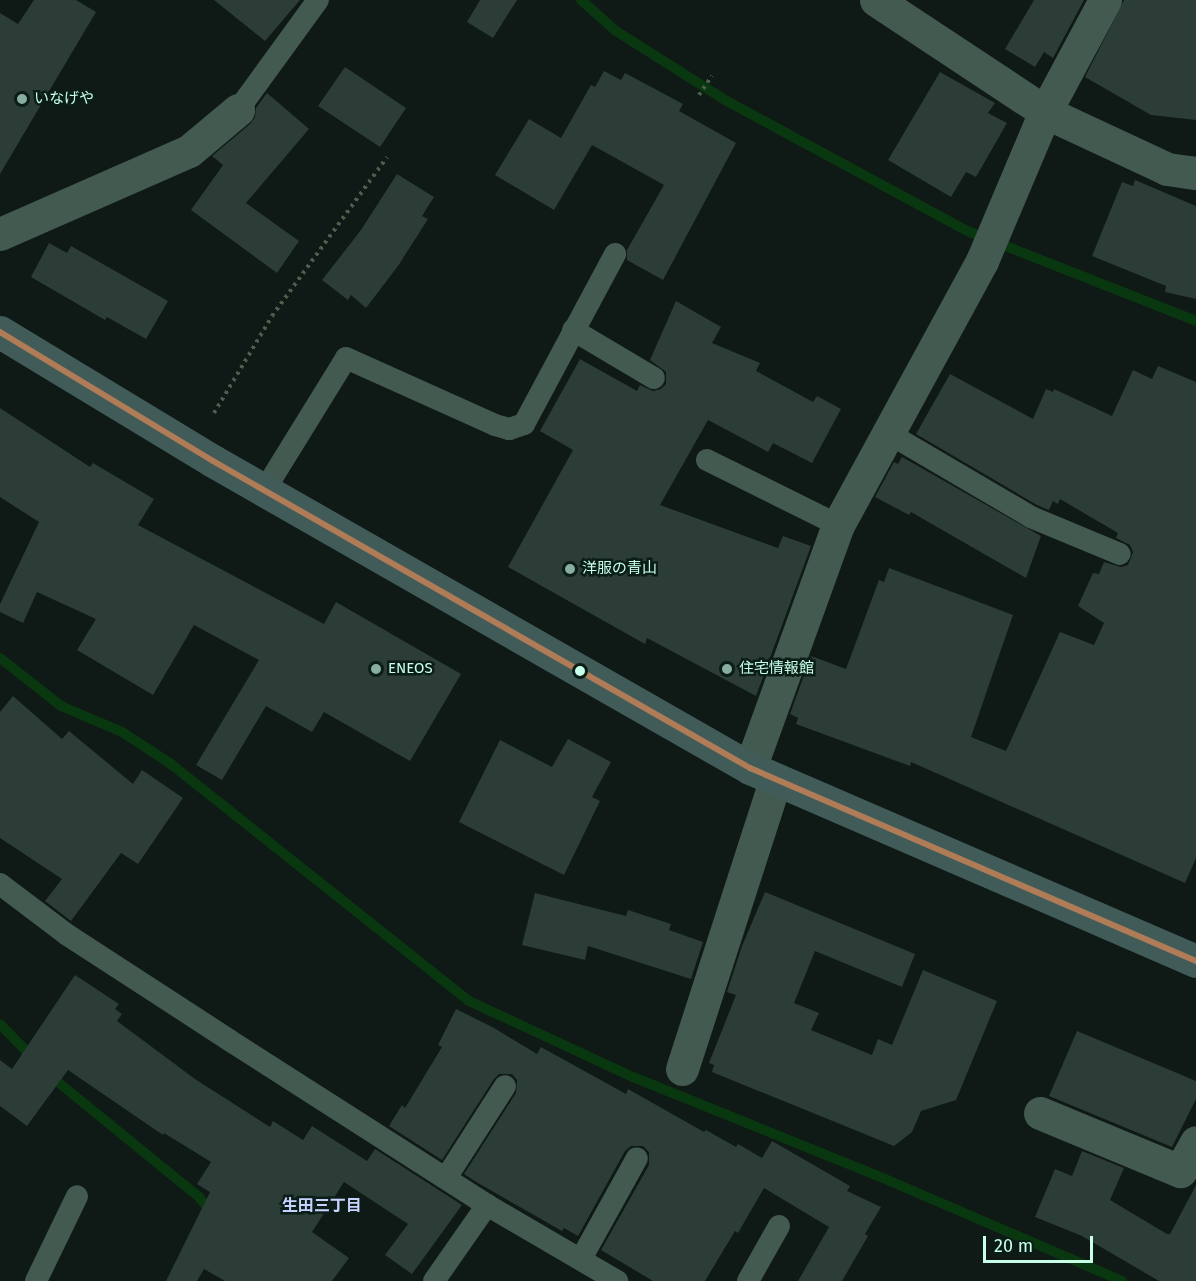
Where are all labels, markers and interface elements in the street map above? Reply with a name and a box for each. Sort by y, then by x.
place label: いなげや [34,90,94,108]
marker: いなげや [15,92,29,106]
place label: 洋服の青山 [582,560,657,578]
marker: 洋服の青山 [563,562,577,576]
place label: ENEOS [388,660,433,678]
place label: 住宅情報館 [739,660,814,678]
marker: ENEOS [369,662,383,676]
marker: 住宅情報館 [720,662,734,676]
unlabelled marker [574,665,586,677]
district label: 生田三丁目 [282,1196,362,1216]
scale bar [986,1224,1096,1262]
text: 20 m [994,1235,1033,1257]

